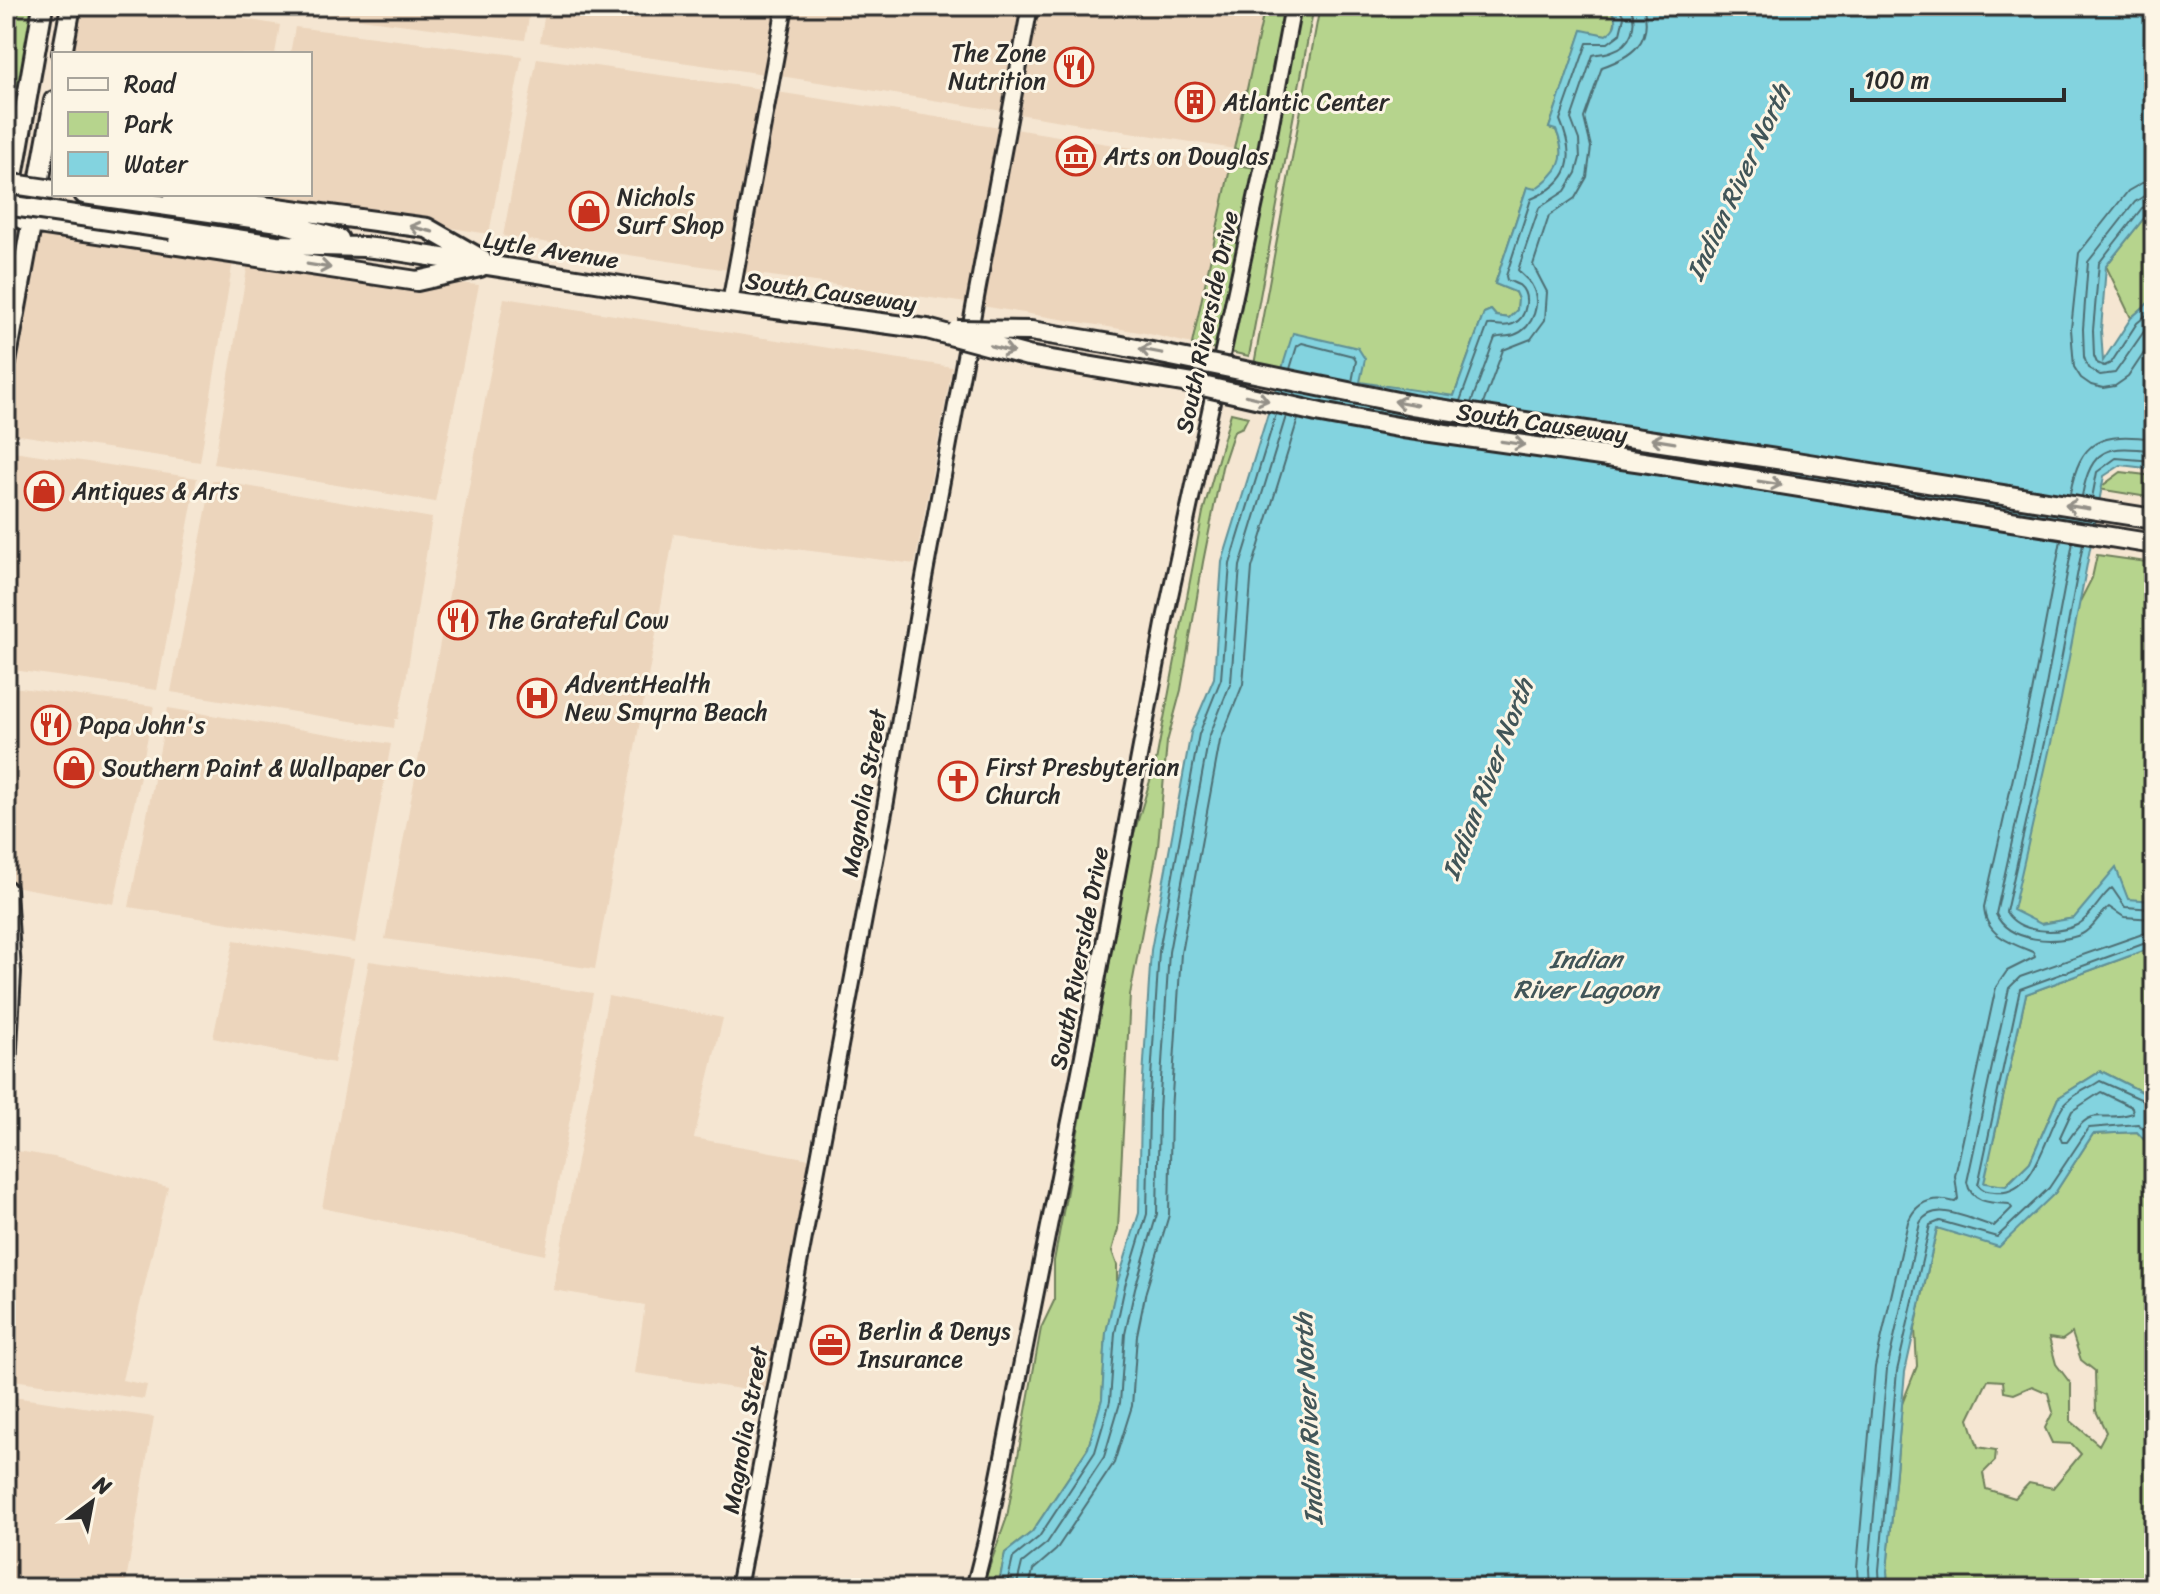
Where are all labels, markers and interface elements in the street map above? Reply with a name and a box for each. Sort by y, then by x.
place label: The Zone Nutrition [948,32,1046,102]
restaurant icon: The Zone Nutrition [1053,46,1095,88]
legend [52,52,312,196]
scale bar [1852,52,2064,102]
text: 100 m [1864,59,1929,101]
text: Road [124,63,178,105]
water label: Indian River North [1672,74,1805,289]
building icon: Atlantic Center [1174,81,1216,123]
place label: Atlantic Center [1222,81,1391,123]
text: Park [124,103,173,145]
museum icon: Arts on Douglas [1055,135,1097,177]
place label: Arts on Douglas [1103,135,1270,177]
text: Water [124,143,189,185]
place label: Nichols Surf Shop [617,176,724,246]
shop icon: Nichols Surf Shop [568,190,610,232]
street label: South Riverside Drive [1163,207,1251,437]
street label: Lytle Avenue [480,219,622,281]
one-way arrow [409,221,435,236]
one-way arrow [306,259,331,274]
street label: South Causeway [743,259,920,325]
one-way arrow [989,343,1014,358]
one-way arrow [1139,343,1165,358]
street label: South Causeway [1454,390,1631,456]
one-way arrow [1244,391,1270,406]
one-way arrow [1394,395,1419,410]
one-way arrow [1651,432,1677,447]
one-way arrow [1500,436,1525,451]
shop icon: Antiques & Arts [23,470,65,512]
place label: Antiques & Arts [71,470,240,512]
one-way arrow [1757,476,1782,491]
one-way arrow [2065,498,2090,513]
restaurant icon: The Grateful Cow [437,599,479,641]
place label: The Grateful Cow [486,599,669,641]
place label: AdventHealth New Smyrna Beach [564,663,768,733]
water label: Indian River North [1427,670,1547,887]
hospital icon: AdventHealth New Smyrna Beach [516,677,558,719]
restaurant icon: Papa John's [30,704,72,746]
place label: Papa John's [79,704,206,746]
street label: Magnolia Street [829,705,900,880]
place label: First Presbyterian Church [986,746,1179,816]
shop icon: Southern Paint & Wallpaper Co [53,747,95,789]
place label: Southern Paint & Wallpaper Co [102,747,426,789]
church icon: First Presbyterian Church [937,760,979,802]
street label: South Riverside Drive [1037,843,1121,1073]
water label: Indian River Lagoon [1514,936,1661,1012]
place label: Berlin & Denys Insurance [857,1310,1011,1380]
water label: Indian River North [1279,1310,1337,1527]
office icon: Berlin & Denys Insurance [809,1324,851,1366]
street label: Magnolia Street [710,1342,781,1517]
north arrow [52,1462,132,1542]
text: N [85,1464,120,1506]

